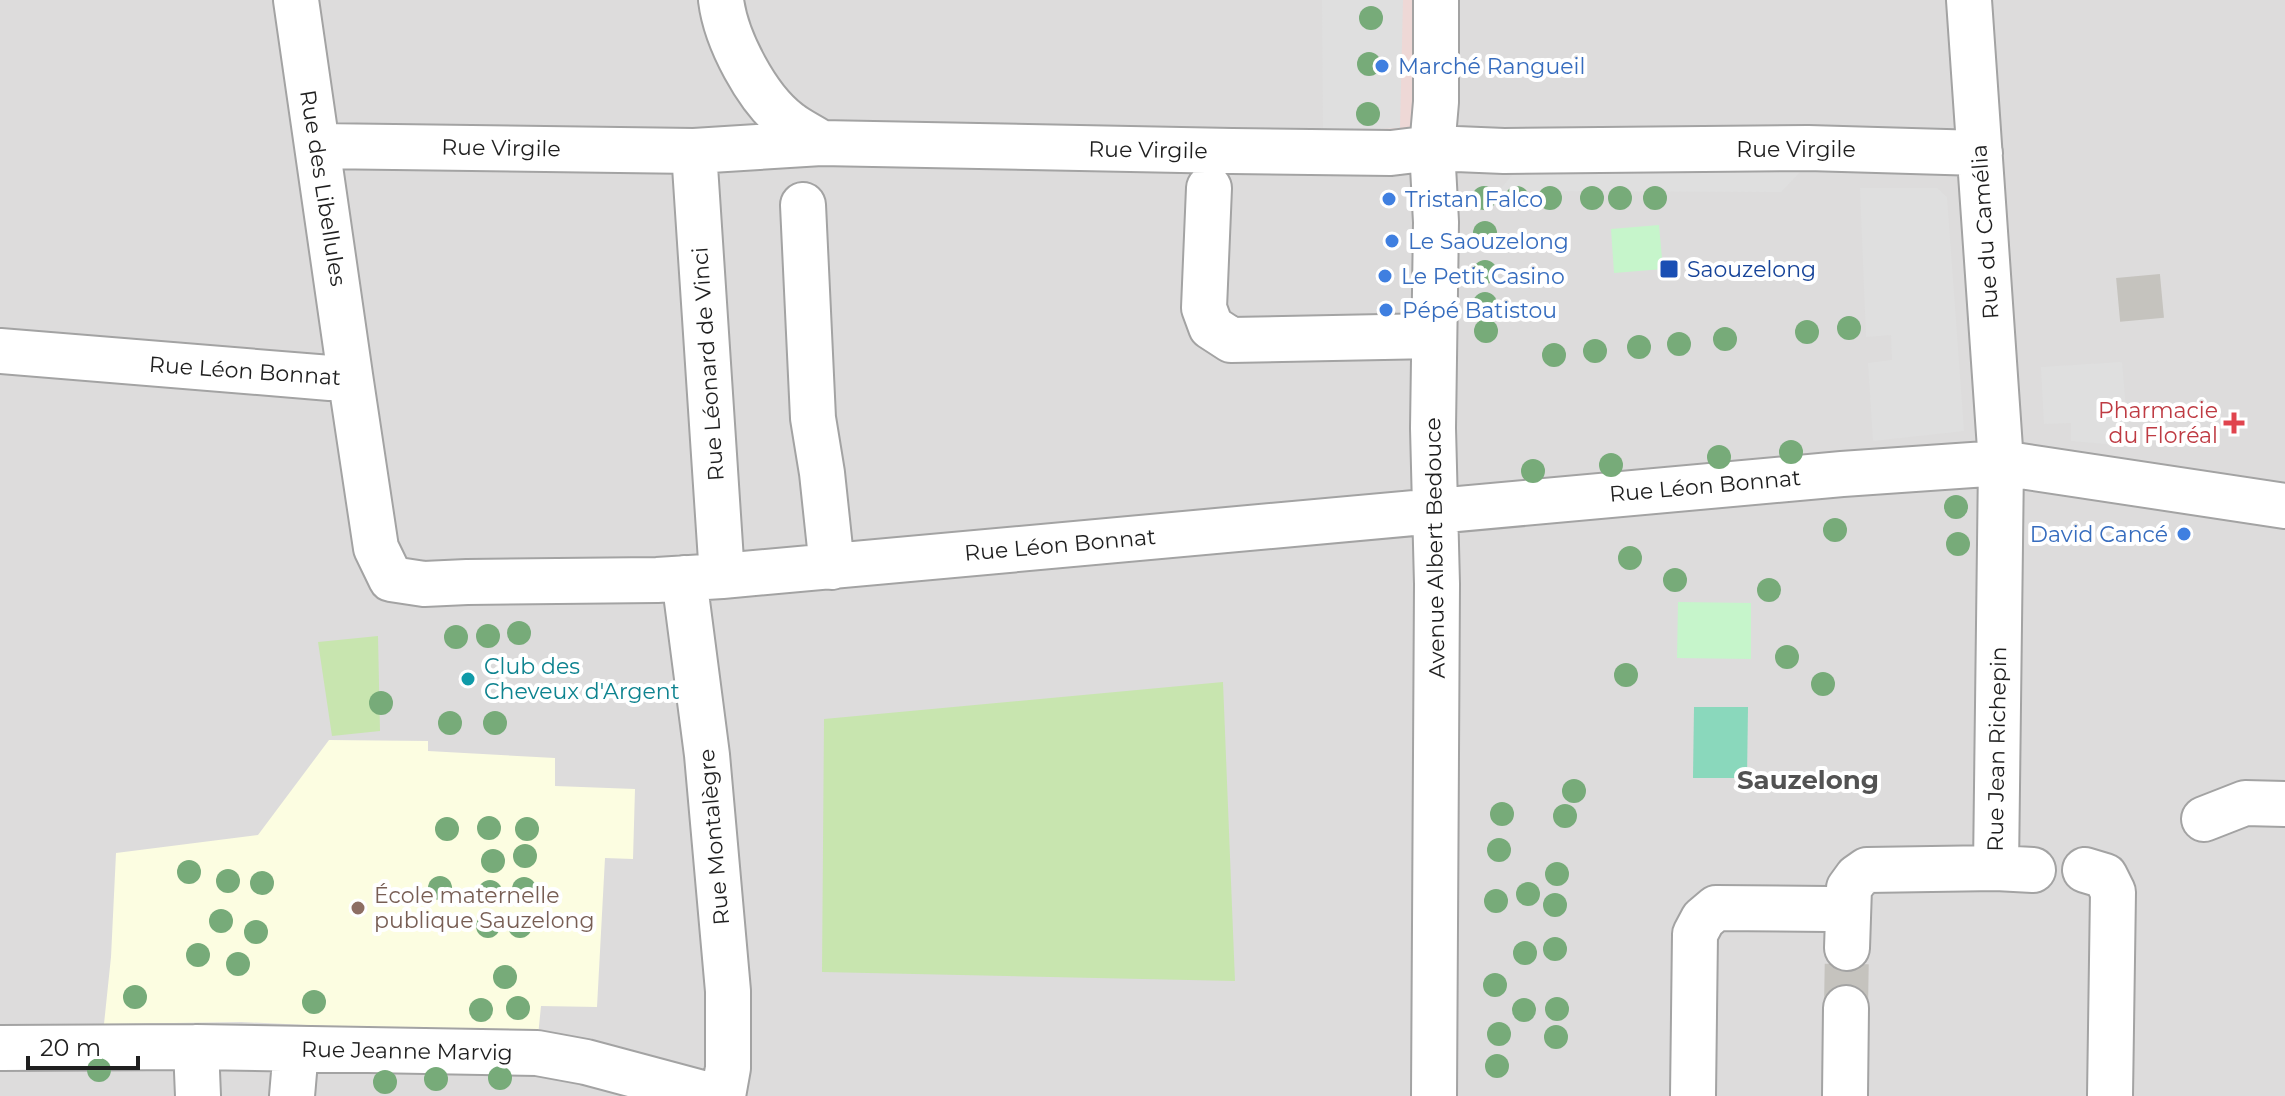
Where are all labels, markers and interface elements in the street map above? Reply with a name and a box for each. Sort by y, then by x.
place label: Marché Rangueil [1398,53,1585,80]
marker: Marché Rangueil [1373,57,1391,75]
street label: Rue des Libellules [294,88,352,288]
street label: Rue Virgile [441,133,561,163]
street label: Rue Virgile [1088,135,1208,165]
street label: Rue Virgile [1736,136,1856,163]
street label: Rue du Camélia [1965,144,2005,320]
place label: Tristan Falco [1405,186,1543,213]
marker: Tristan Falco [1380,190,1398,208]
place label: Le Saouzelong [1408,228,1569,255]
marker: Le Saouzelong [1383,232,1401,250]
street label: Rue Léonard de Vinci [686,246,730,482]
place label: Saouzelong [1687,256,1816,283]
marker: Saouzelong [1658,258,1680,280]
place label: Le Petit Casino [1401,263,1565,290]
marker: Le Petit Casino [1376,267,1394,285]
place label: Pépé Batistou [1402,297,1557,324]
marker: Pépé Batistou [1377,301,1395,319]
street label: Rue Léon Bonnat [148,351,342,391]
place label: Pharmacie du Floréal [2098,397,2218,449]
marker: Pharmacie du Floréal [2225,414,2243,432]
street label: Avenue Albert Bedouce [1419,417,1451,679]
street label: Rue Léon Bonnat [1608,464,1802,508]
place label: David Cancé [2030,521,2168,548]
street label: Rue Léon Bonnat [963,523,1157,567]
marker: David Cancé [2175,525,2193,543]
street label: Rue Jean Richepin [1982,646,2012,852]
place label: Club des Cheveux d'Argent [484,653,680,705]
marker: Club des Cheveux d'Argent [459,670,477,688]
street label: Rue Montalègre [693,748,735,926]
district label: Sauzelong [1737,764,1879,796]
place label: École maternelle publique Sauzelong [374,882,595,934]
marker: École maternelle publique Sauzelong [349,899,367,917]
scale bar [28,1020,138,1070]
text: 20 m [40,1033,101,1062]
street label: Rue Jeanne Marvig [301,1036,513,1066]

